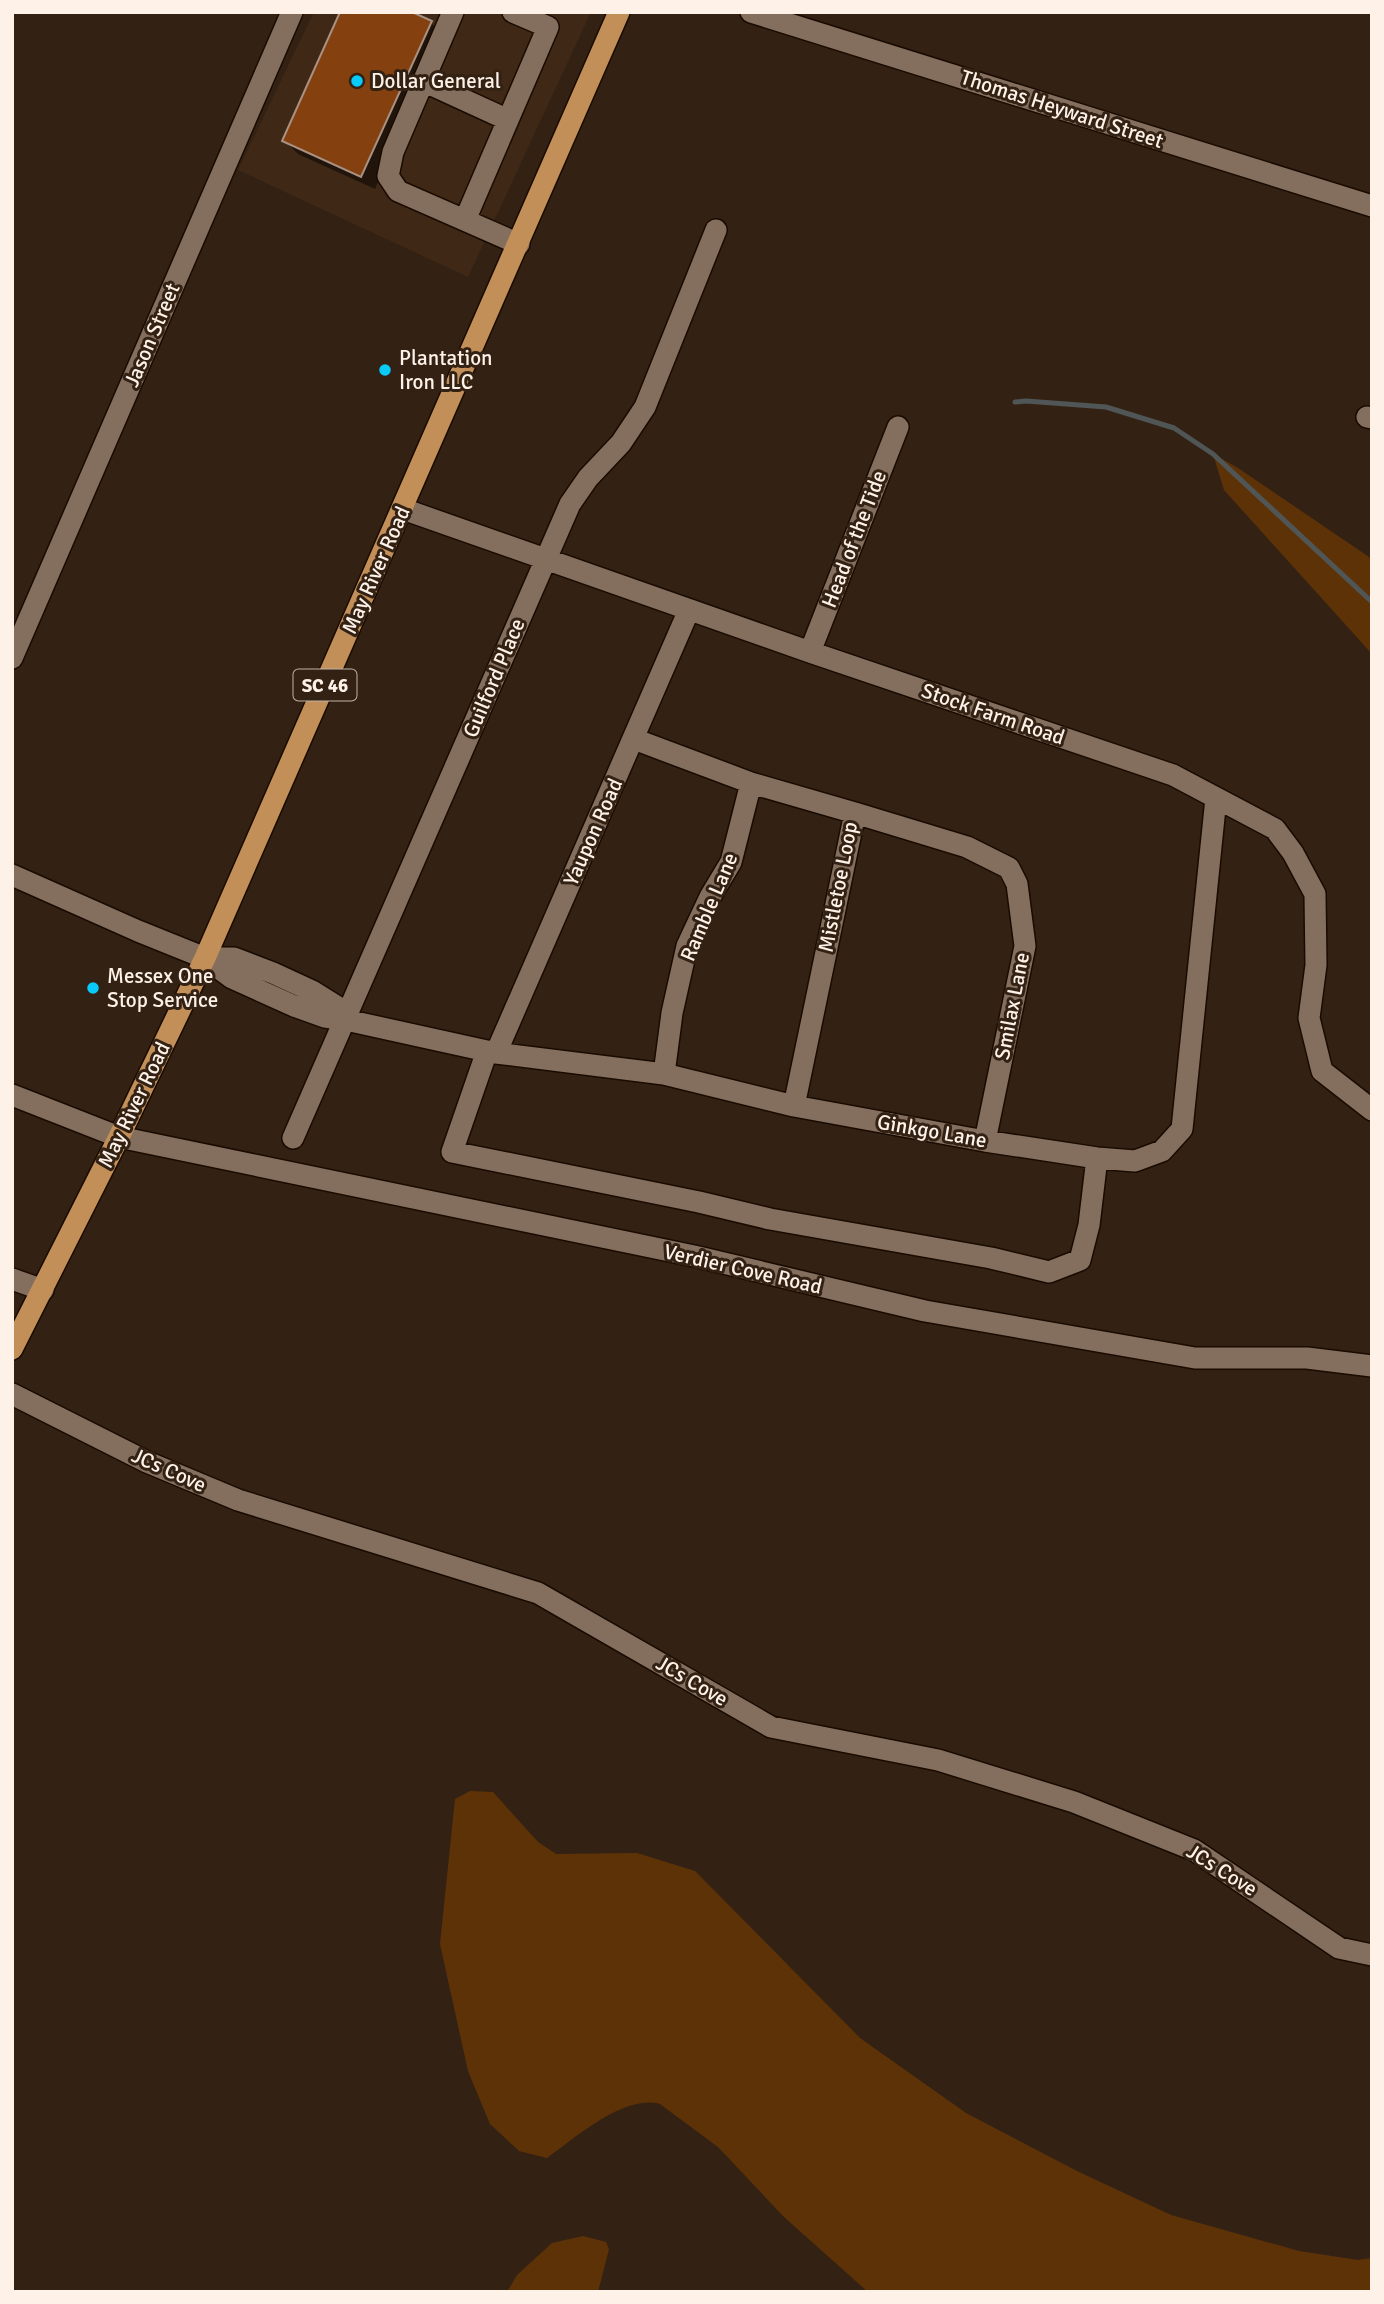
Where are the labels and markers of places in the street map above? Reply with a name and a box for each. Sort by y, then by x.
place label: Dollar General [371,68,501,94]
marker: Dollar General [349,73,365,89]
place label: Plantation Iron LLC [399,345,493,395]
marker: Plantation Iron LLC [377,362,393,378]
place label: Messex One Stop Service [107,963,218,1013]
marker: Messex One Stop Service [85,980,101,996]

